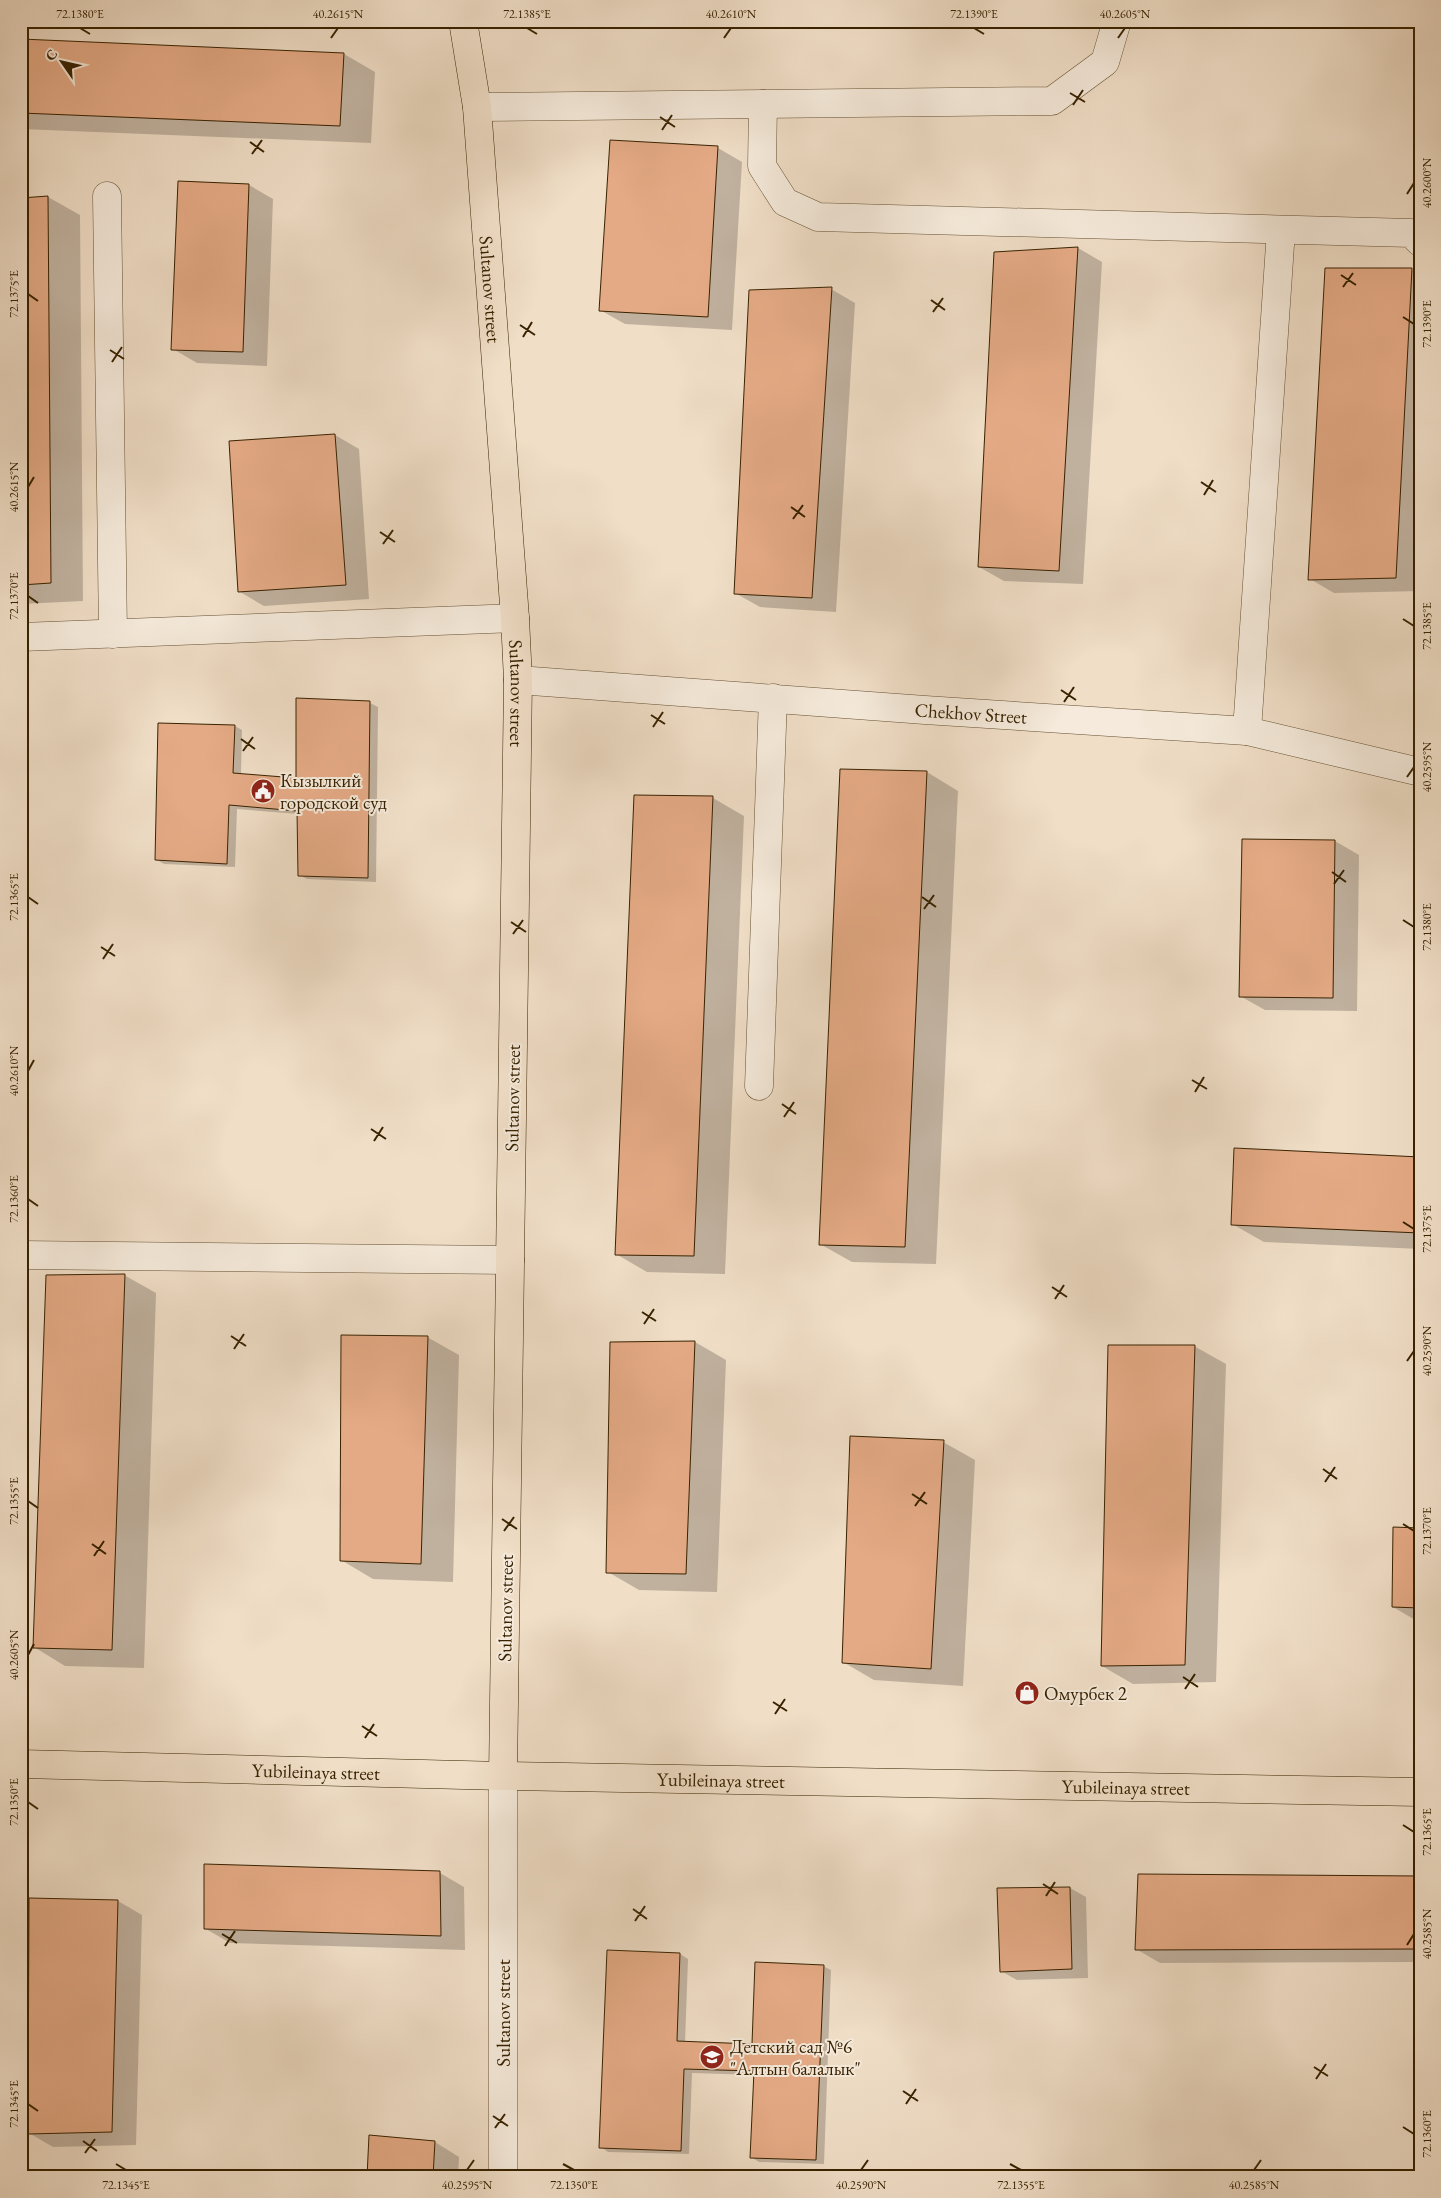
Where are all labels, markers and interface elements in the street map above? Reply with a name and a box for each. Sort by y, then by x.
text: 72.1380°E [56,6,104,22]
text: 40.2615°N [313,6,364,22]
text: 72.1385°E [503,6,551,22]
text: 40.2610°N [706,6,757,22]
text: 72.1390°E [950,6,998,22]
text: 40.2605°N [1100,6,1151,22]
north arrow [38,38,88,88]
text: С [41,46,61,64]
text: 40.2600°N [1419,157,1435,208]
street label: Sultanov street [474,235,507,344]
text: 72.1375°E [6,270,22,318]
text: 72.1390°E [1419,300,1435,348]
text: 40.2615°N [6,461,22,512]
text: 72.1370°E [6,572,22,620]
text: 72.1385°E [1419,602,1435,650]
street label: Sultanov street [503,639,530,747]
street label: Chekhov Street [914,697,1028,730]
text: 40.2595°N [1419,741,1435,792]
place label: Кызылкий городской суд [280,768,387,815]
public building icon: Кызылкий городской суд [250,778,276,804]
text: 72.1365°E [6,873,22,921]
text: 72.1380°E [1419,903,1435,951]
street label: Sultanov street [499,1044,526,1152]
text: 40.2610°N [6,1045,22,1096]
text: 72.1360°E [6,1175,22,1223]
text: 72.1375°E [1419,1205,1435,1253]
text: 40.2590°N [1419,1325,1435,1376]
text: 72.1355°E [6,1477,22,1525]
text: 72.1370°E [1419,1507,1435,1555]
street label: Sultanov street [492,1554,519,1662]
text: 40.2605°N [6,1629,22,1680]
shop icon: Омурбек 2 [1014,1680,1040,1706]
place label: Омурбек 2 [1044,1681,1127,1706]
street label: Yubileinaya street [252,1758,380,1786]
street label: Yubileinaya street [657,1767,785,1794]
street label: Yubileinaya street [1061,1774,1190,1801]
text: 72.1350°E [6,1778,22,1826]
text: 72.1365°E [1419,1808,1435,1856]
text: 40.2585°N [1419,1908,1435,1959]
street label: Sultanov street [491,1959,516,2067]
place label: Детский сад №6 "Алтын балалык" [730,2034,861,2081]
school or university icon: Детский сад №6 "Алтын балалык" [699,2044,725,2070]
text: 72.1345°E [6,2080,22,2128]
text: 72.1360°E [1419,2110,1435,2158]
text: 72.1345°E [102,2177,150,2193]
text: 40.2595°N [442,2177,493,2193]
text: 72.1350°E [550,2177,598,2193]
text: 40.2590°N [836,2177,887,2193]
text: 72.1355°E [997,2177,1045,2193]
text: 40.2585°N [1229,2177,1280,2193]

